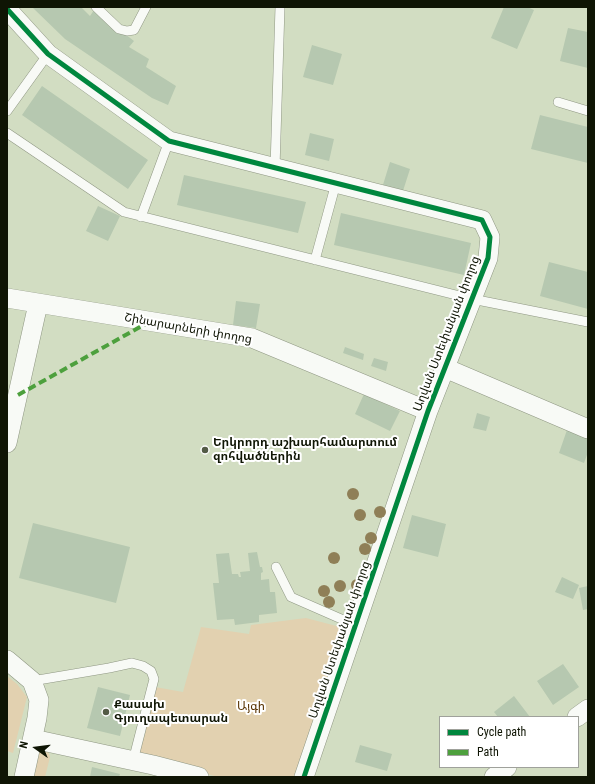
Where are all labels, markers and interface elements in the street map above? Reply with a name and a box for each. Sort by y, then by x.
street label: Աղվան Ստեփանյան փողոց [411,254,483,414]
street label: Շինարարների փողոց [123,311,253,347]
place label: Երկրորդ աշխարհամարտում զոհվածներին [213,436,397,464]
marker: Երկրորդ աշխարհամարտում զոհվածներին [200,445,210,455]
street label: Աղվան Ստեփանյան փողոց [306,559,374,721]
place label: Քասախ Գյուղապետարան [114,698,228,726]
park label: Այգի [237,700,265,714]
marker: Քասախ Գյուղապետարան [101,707,111,717]
legend [439,716,579,768]
text: Cycle path [477,725,526,739]
north arrow [16,728,56,768]
text: N [17,740,31,750]
text: Path [477,745,499,759]

